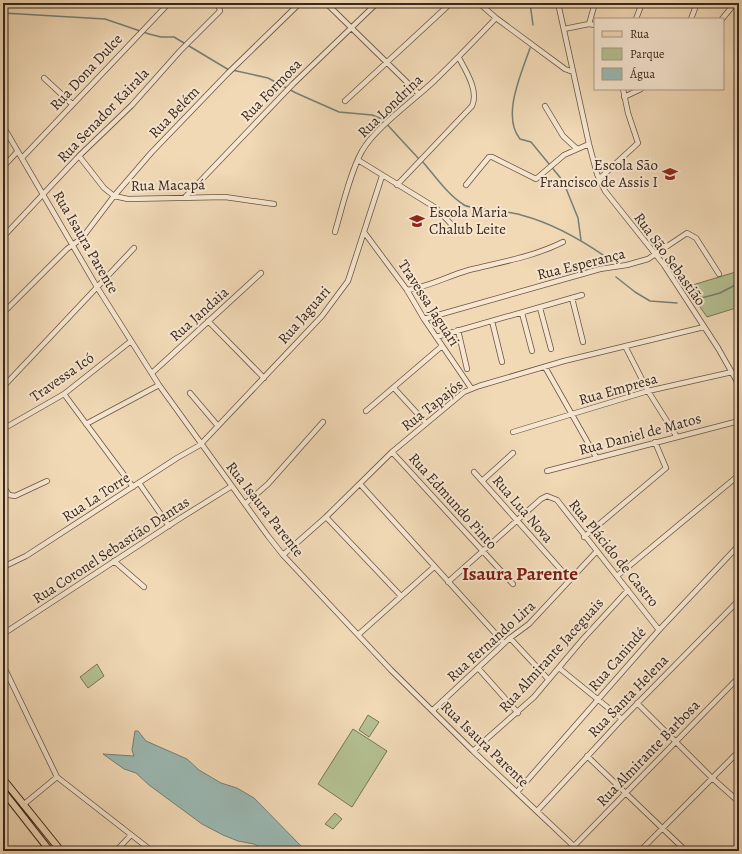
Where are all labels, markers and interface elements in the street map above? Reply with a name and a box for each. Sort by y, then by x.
legend [594,18,724,90]
text: Rua [630,26,649,42]
street label: Rua Dona Dulce [45,29,127,115]
text: Parque [630,46,665,62]
street label: Rua Formosa [236,54,306,126]
street label: Rua Senador Kairala [53,63,153,167]
text: Água [629,66,656,82]
street label: Rua Londrina [353,70,427,142]
street label: Rua Belém [144,81,204,142]
place label: Escola São Francisco de Assis I [539,155,658,192]
school or university icon: Escola São Francisco de Assis I [661,165,679,183]
street label: Rua Macapá [131,174,205,196]
street label: Rua Isaura Parente [48,187,124,297]
place label: Escola Maria Chalub Leite [429,202,508,239]
street label: Rua São Sebastião [629,208,711,310]
school or university icon: Escola Maria Chalub Leite [408,212,426,230]
street label: Rua Esperança [535,243,627,285]
street label: Travessa Jaguari [394,256,464,350]
street label: Rua Jandaia [165,282,233,346]
street label: Rua Jaguari [273,282,335,348]
street label: Travessa Icó [26,348,98,406]
street label: Rua Empresa [576,368,660,410]
street label: Rua Tapajós [397,375,467,435]
street label: Rua Daniel de Matos [577,408,703,460]
street label: Rua Edmundo Pinto [404,448,502,554]
street label: Rua Isaura Parente [221,457,309,561]
street label: Rua La Torre [58,467,134,526]
street label: Rua Lua Nova [488,471,558,547]
street label: Rua Coronel Sebastião Dantas [29,492,193,608]
street label: Rua Plácido de Castro [564,495,664,611]
district label: Isaura Parente [462,561,578,587]
street label: Rua Almirante Jaceguais [494,593,608,717]
street label: Rua Fernando Lira [442,596,540,686]
street label: Rua Canindé [584,623,651,695]
street label: Rua Santa Helena [583,650,673,742]
street label: Rua Almirante Barbosa [592,695,704,811]
street label: Rua Isaura Parente [436,697,534,792]

